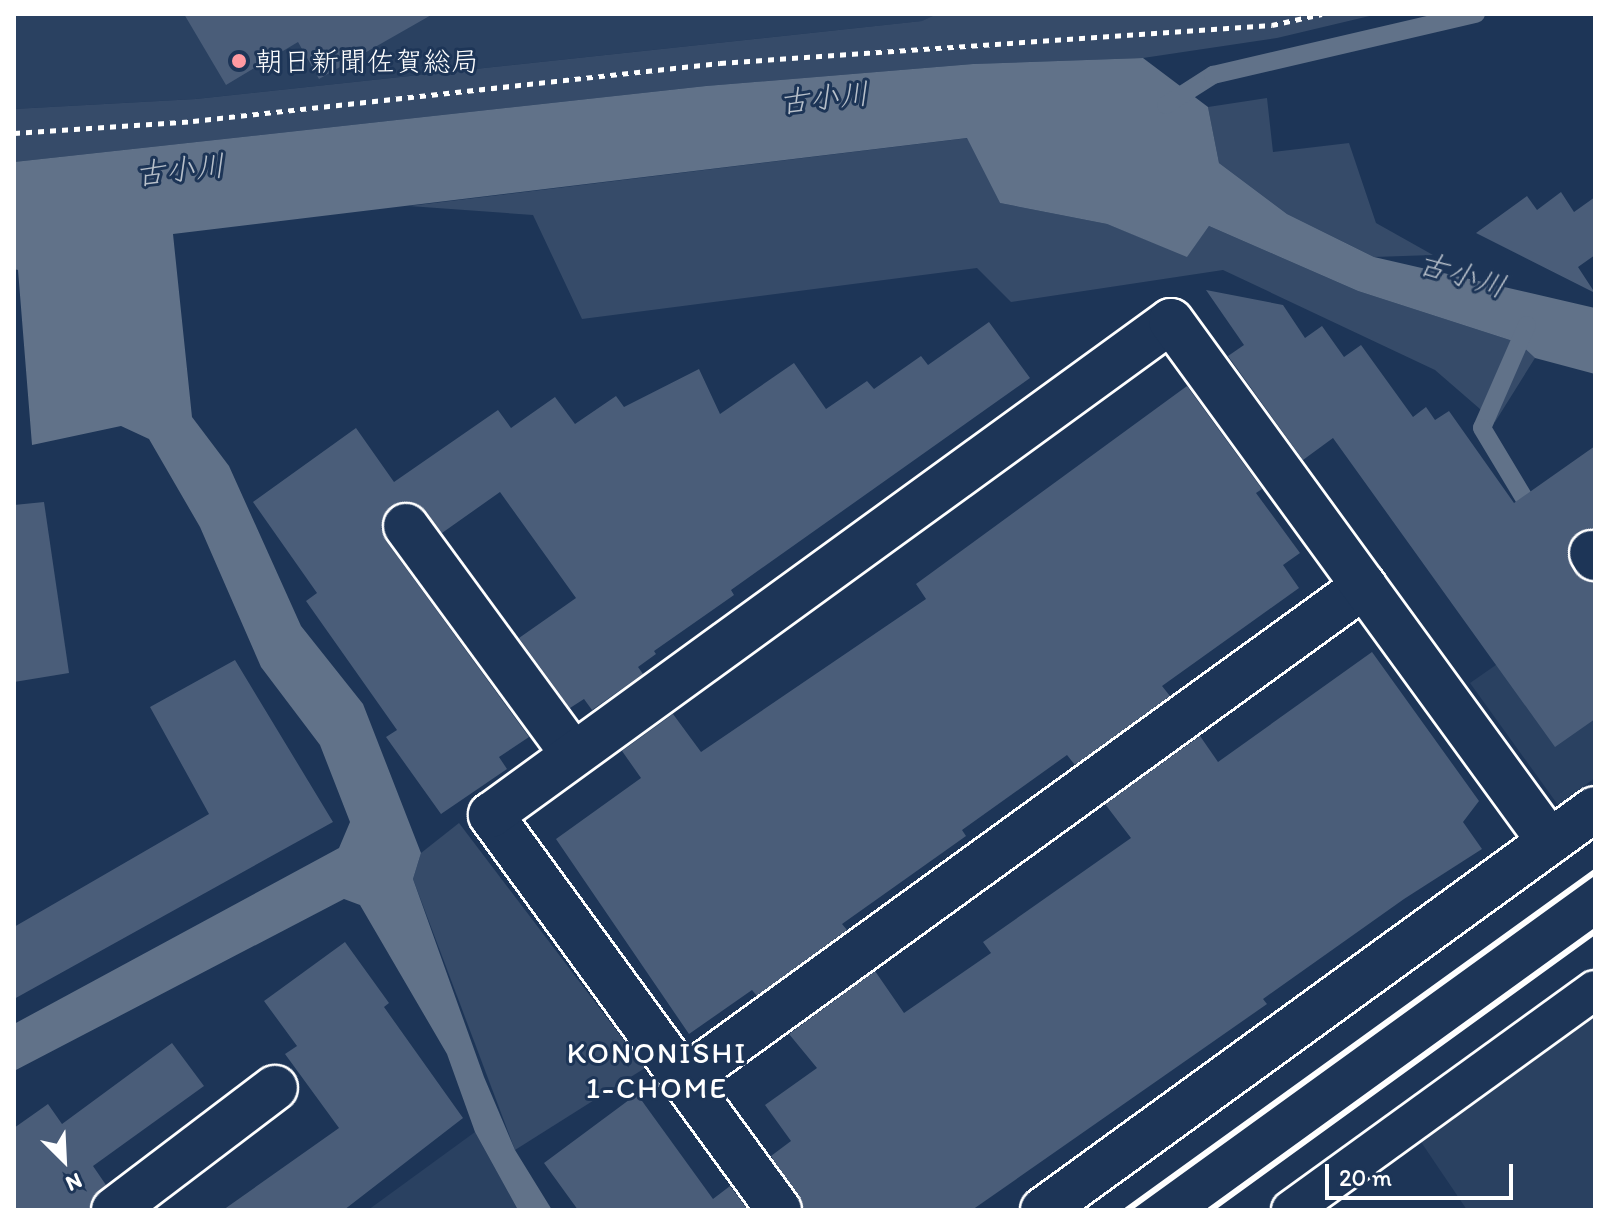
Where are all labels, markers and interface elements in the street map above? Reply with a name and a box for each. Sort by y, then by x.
place label: 朝日新聞佐賀総局 [255,44,479,78]
marker: 朝日新聞佐賀総局 [230,52,248,70]
water label: 古小川 [777,75,871,121]
water label: 古小川 [133,147,227,193]
water label: 古小川 [1414,245,1510,305]
district label: KONONISHI 1-CHOME [567,1035,747,1106]
north arrow [24,1120,104,1200]
scale bar [1329,1148,1517,1198]
text: 20 m [1339,1163,1392,1192]
text: N [62,1167,86,1198]

